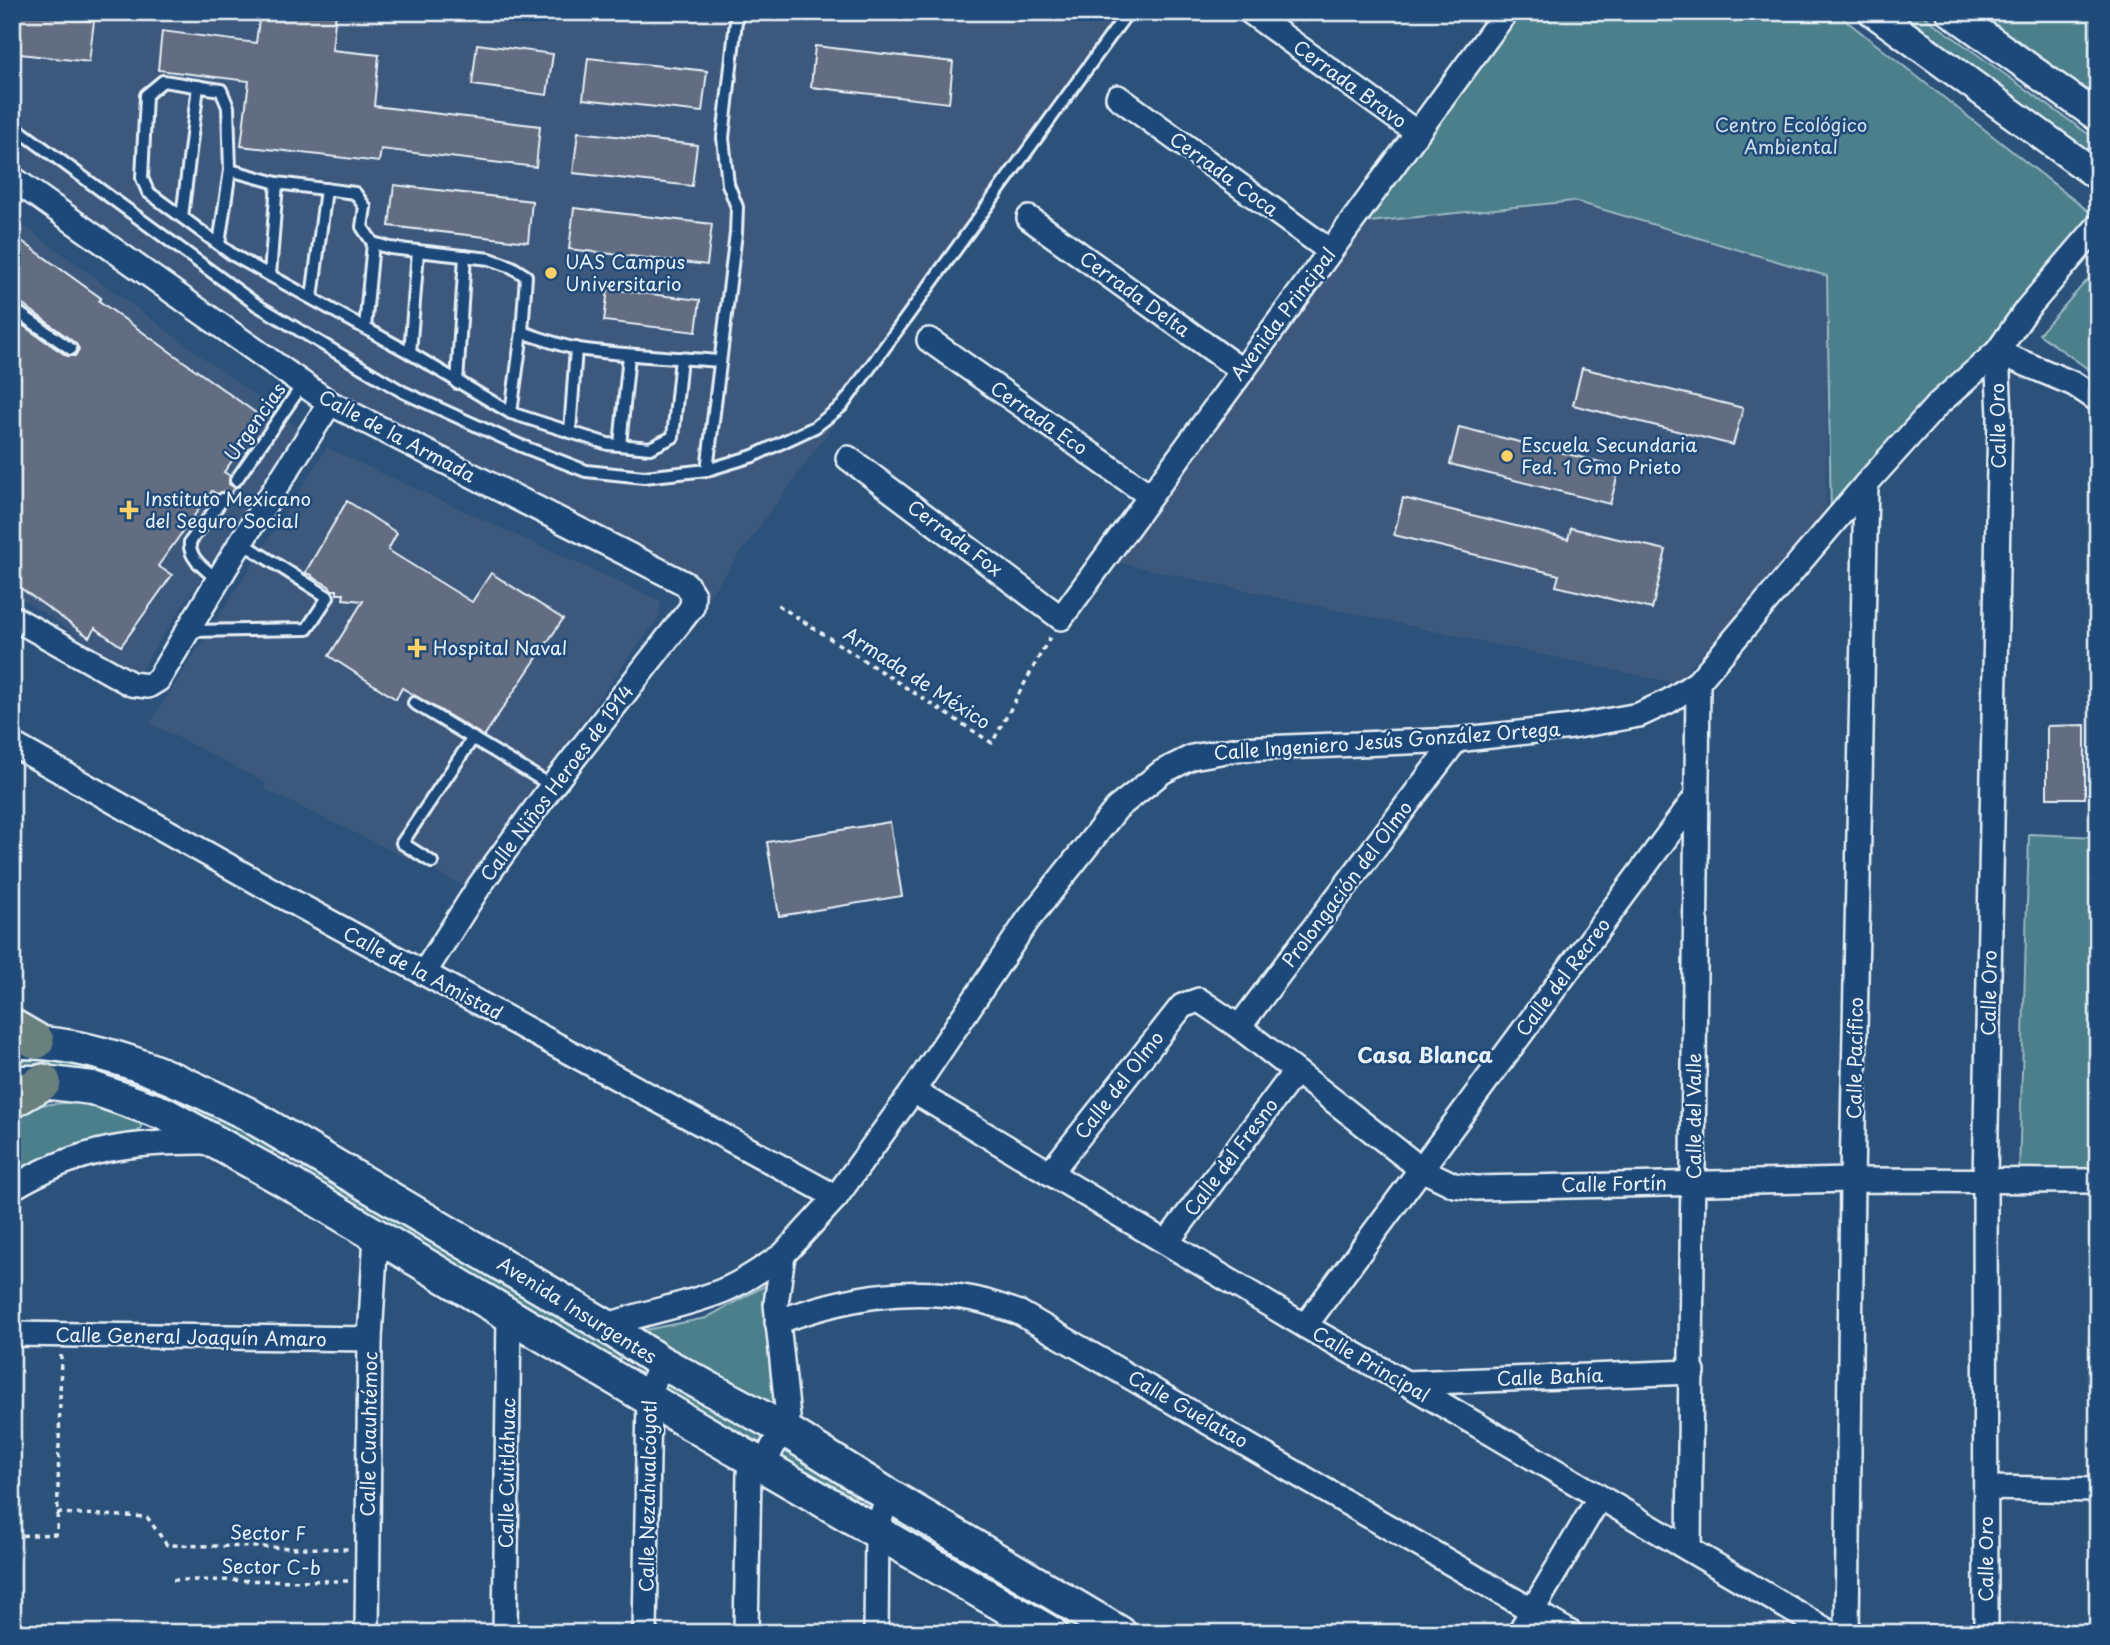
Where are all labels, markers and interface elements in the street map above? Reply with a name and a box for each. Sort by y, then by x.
street label: Cerrada Bravo [1288,32,1413,134]
park label: Centro Ecológico Ambiental [1715,110,1867,160]
street label: Cerrada Coca [1164,124,1285,222]
street label: Avenida Principal [1223,241,1342,386]
street label: Cerrada Delta [1075,244,1197,343]
place label: UAS Campus Universitario [565,247,685,297]
marker: UAS Campus Universitario [543,265,559,281]
street label: Cerrada Eco [985,373,1094,461]
street label: Urgencias [217,376,292,467]
street label: Calle de la Armada [314,382,481,488]
street label: Calle Oro [1982,383,2012,469]
place label: Escuela Secundaria Fed. 1 Gmo Prieto [1521,430,1697,480]
marker: Escuela Secundaria Fed. 1 Gmo Prieto [1499,448,1515,464]
place label: Instituto Mexicano del Seguro Social [145,484,311,534]
street label: Cerrada Fox [902,492,1009,582]
marker: Instituto Mexicano del Seguro Social [119,500,139,520]
street label: Armada de México [839,619,997,735]
place label: Hospital Naval [433,633,567,661]
marker: Hospital Naval [407,638,427,658]
street label: Calle Niños Heroes de 1914 [473,678,640,887]
street label: Calle Ingeniero Jesús González Ortega [1213,714,1561,766]
street label: Prolongación del Olmo [1274,794,1418,972]
street label: Calle del Recreo [1508,911,1616,1042]
street label: Calle de la Amistad [339,918,508,1026]
street label: Calle Oro [1973,950,2003,1036]
street label: Calle Pacífico [1839,997,1869,1119]
street label: Calle del Olmo [1067,1024,1169,1144]
district label: Casa Blanca [1357,1038,1493,1070]
street label: Calle del Valle [1679,1053,1707,1179]
street label: Calle del Fresno [1177,1092,1284,1221]
street label: Calle Fortín [1561,1168,1667,1198]
street label: Avenida Insurgentes [492,1249,663,1370]
street label: Calle Principal [1308,1318,1435,1408]
street label: Calle General Joaquín Amaro [55,1320,327,1352]
street label: Calle Cuauhtémoc [353,1351,383,1517]
street label: Calle Bahía [1496,1360,1604,1392]
street label: Calle Guelatao [1123,1362,1254,1454]
street label: Calle Cuitláhuac [491,1397,521,1549]
street label: Calle Nezahualcóyotl [631,1400,663,1592]
street label: Calle Oro [1971,1516,1999,1602]
street label: Sector F [230,1517,306,1547]
street label: Sector C-b [221,1551,321,1581]

